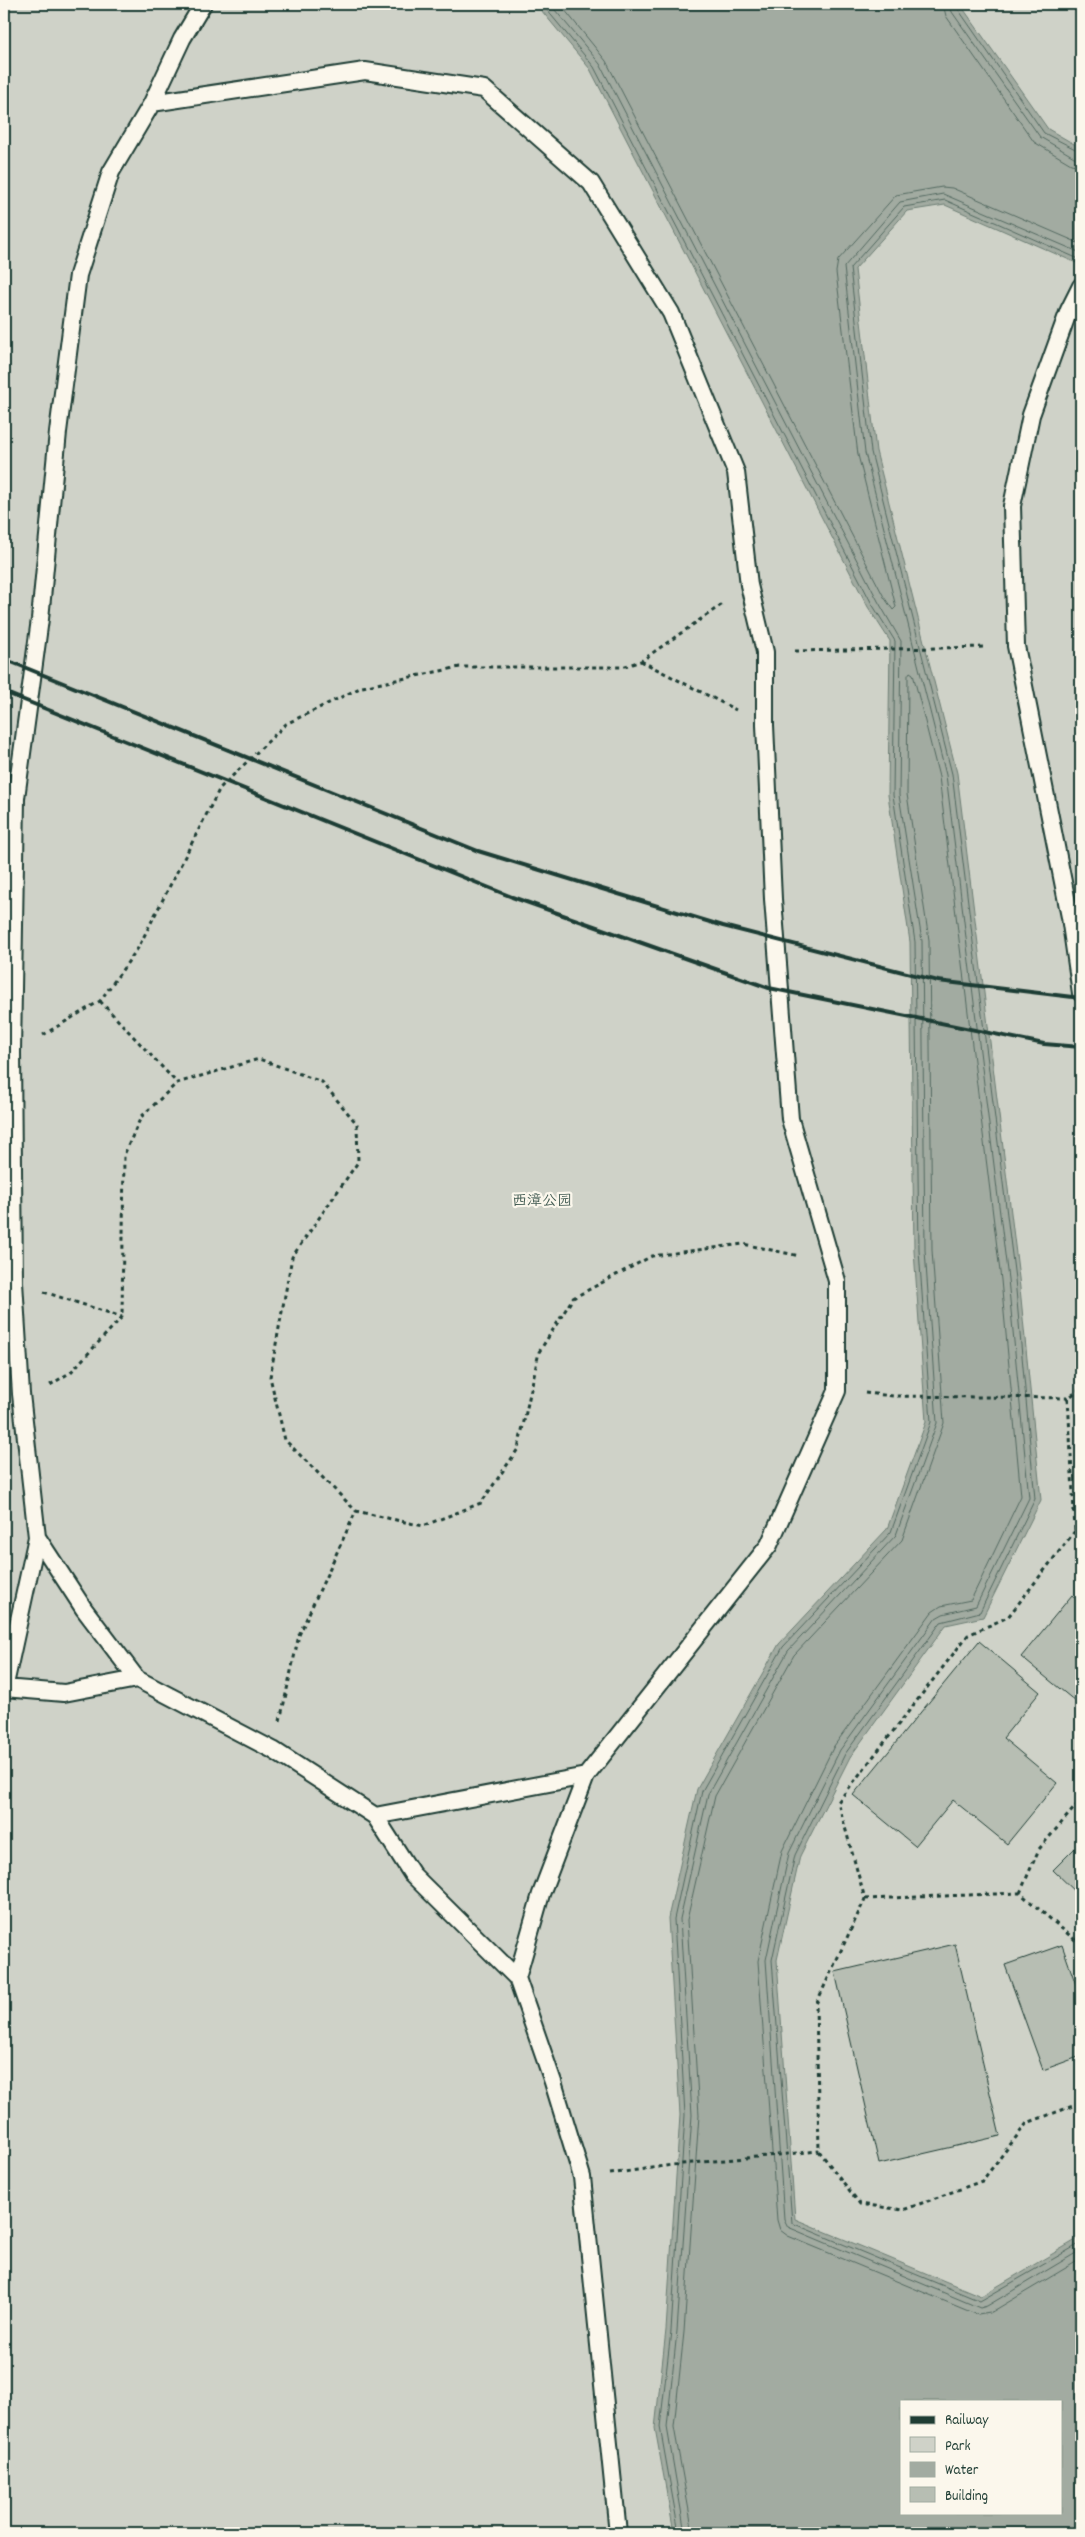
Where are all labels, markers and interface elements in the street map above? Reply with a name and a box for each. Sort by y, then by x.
park label: 西漳公园 [512,1191,572,1213]
legend [900,2400,1062,2514]
text: Railway [945,2410,989,2432]
text: Park [945,2436,971,2458]
text: Water [945,2460,979,2482]
text: Building [945,2486,988,2508]

